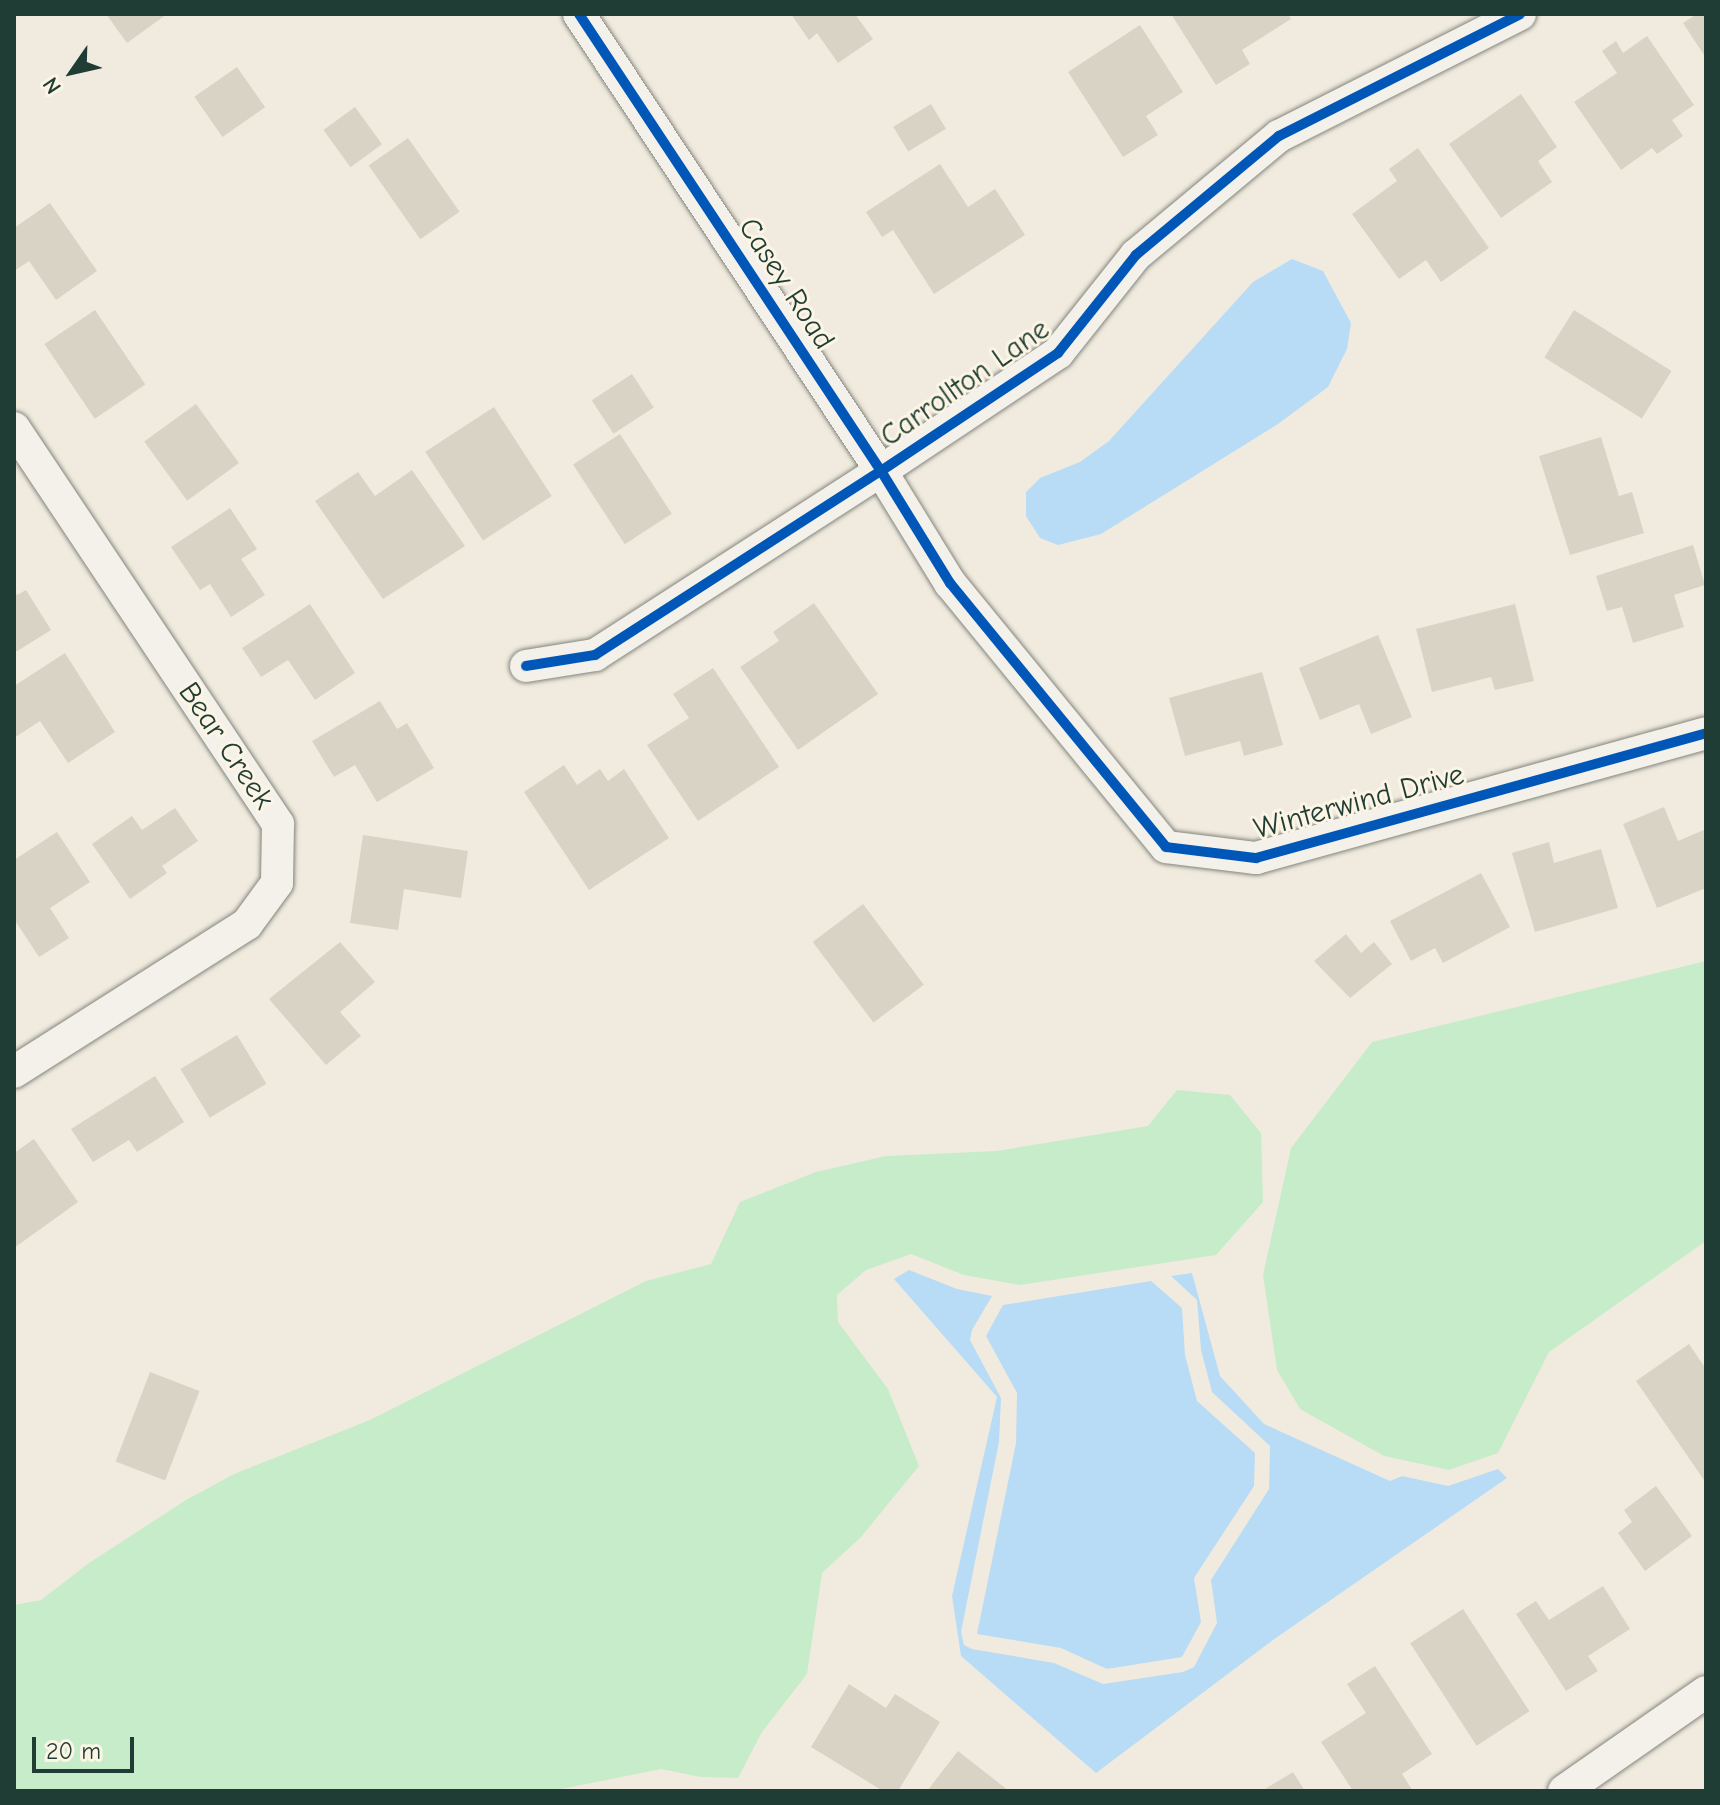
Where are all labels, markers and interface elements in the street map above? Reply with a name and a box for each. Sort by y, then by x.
north arrow [32,32,112,112]
text: N [37,72,67,99]
street label: Casey Road [730,211,842,357]
street label: Carrollton Lane [874,311,1056,455]
street label: Bear Creek [170,676,282,816]
street label: Winterwind Drive [1250,757,1468,847]
scale bar [36,1721,138,1771]
text: 20 m [46,1737,101,1765]

